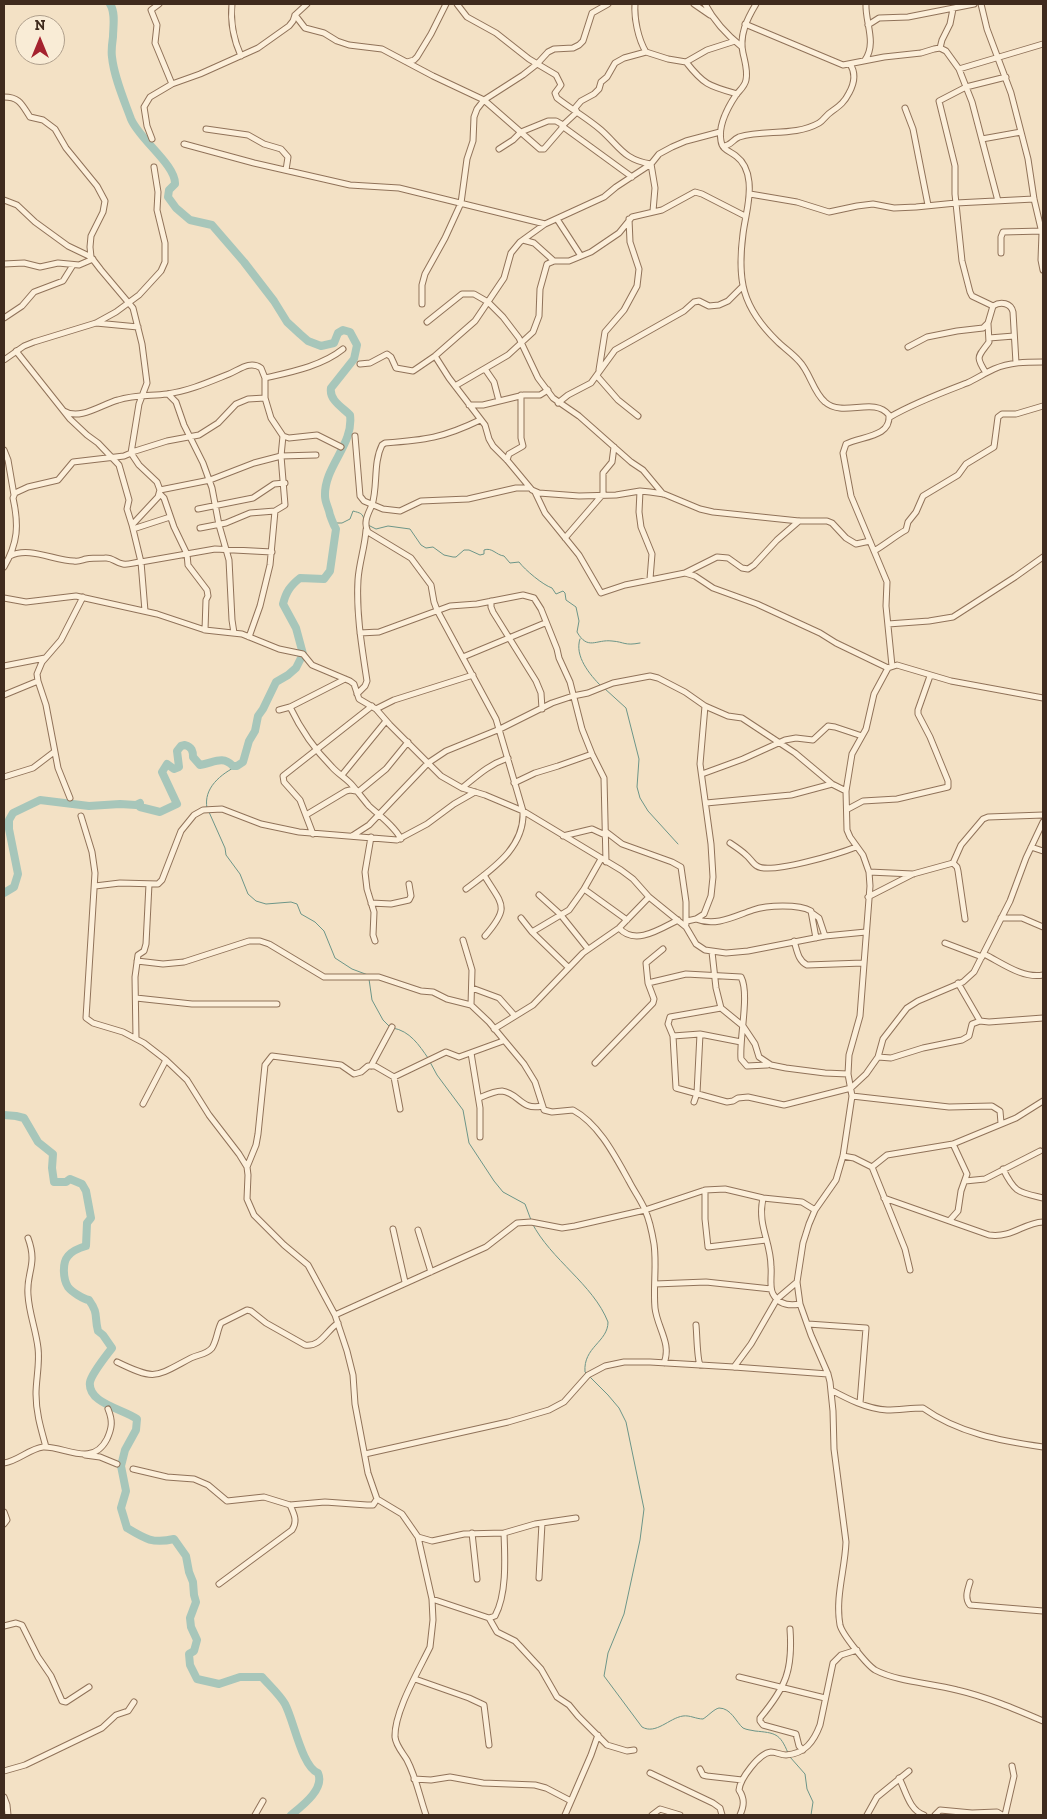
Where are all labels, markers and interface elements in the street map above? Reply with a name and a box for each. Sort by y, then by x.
north arrow [15,15,65,65]
text: N [35,17,45,34]

